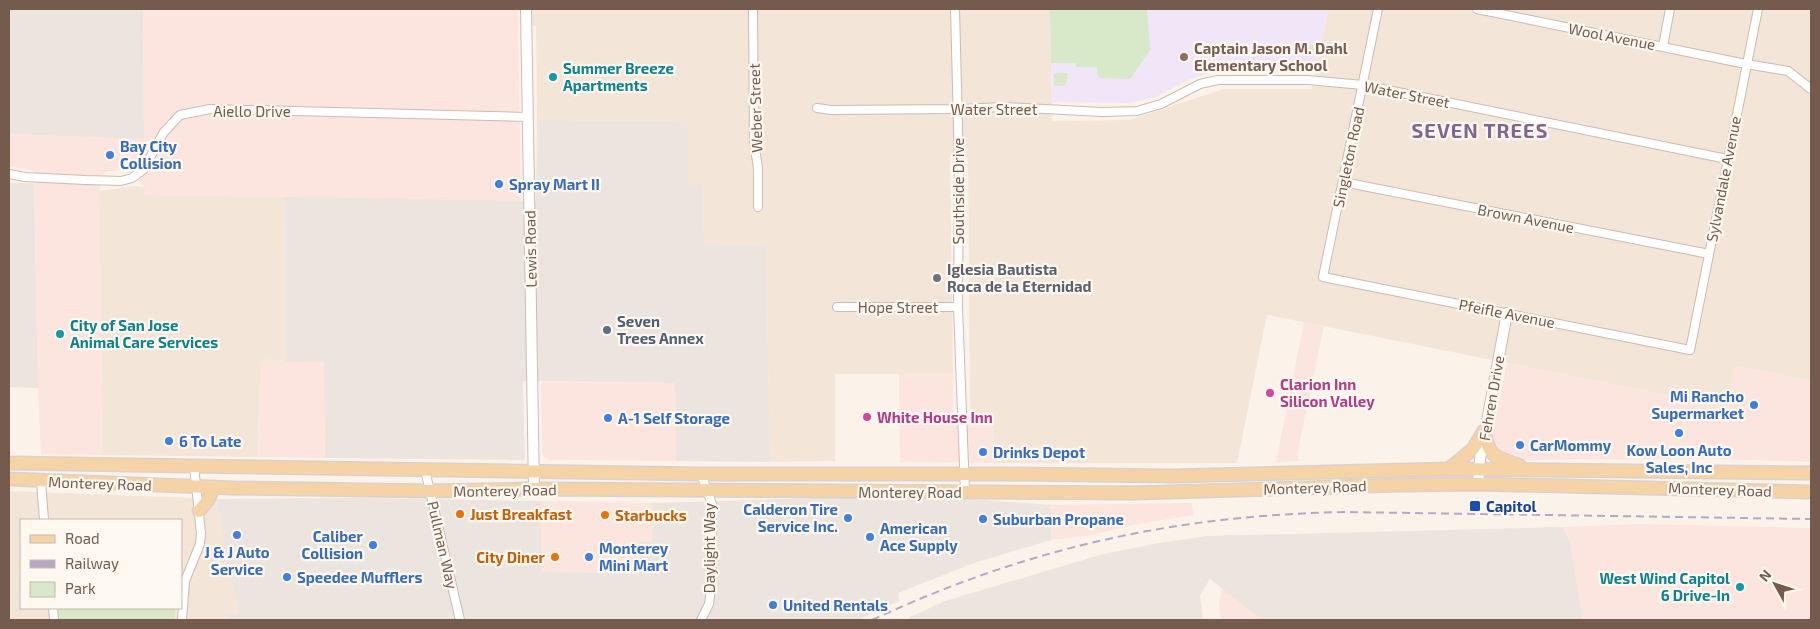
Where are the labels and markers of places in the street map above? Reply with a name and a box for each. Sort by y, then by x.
place label: Captain Jason M. Dahl Elementary School [1194,39,1348,75]
marker: Captain Jason M. Dahl Elementary School [1178,51,1190,63]
place label: Summer Breeze Apartments [563,59,674,94]
marker: Summer Breeze Apartments [547,71,559,83]
place label: Bay City Collision [120,137,182,172]
marker: Bay City Collision [104,149,116,161]
place label: Spray Mart II [509,175,600,194]
marker: Spray Mart II [493,178,505,190]
place label: Iglesia Bautista Roca de la Eternidad [947,260,1092,295]
marker: Iglesia Bautista Roca de la Eternidad [931,272,943,284]
place label: Seven Trees Annex [617,312,704,347]
place label: City of San Jose Animal Care Services [70,316,218,351]
marker: Seven Trees Annex [601,324,613,336]
marker: City of San Jose Animal Care Services [54,328,66,340]
place label: Clarion Inn Silicon Valley [1280,375,1375,411]
marker: Clarion Inn Silicon Valley [1264,387,1276,399]
place label: Mi Rancho Supermarket [1652,387,1744,422]
marker: Mi Rancho Supermarket [1748,399,1760,411]
place label: White House Inn [877,408,993,426]
place label: A-1 Self Storage [618,409,730,427]
marker: White House Inn [861,411,873,423]
marker: A-1 Self Storage [602,412,614,424]
marker: Kow Loon Auto Sales, Inc [1673,427,1685,439]
place label: 6 To Late [179,432,242,450]
marker: 6 To Late [163,435,175,447]
place label: CarMommy [1530,436,1612,455]
marker: CarMommy [1514,439,1526,451]
place label: Kow Loon Auto Sales, Inc [1626,441,1732,476]
place label: Drinks Depot [993,443,1085,461]
marker: Drinks Depot [977,446,989,458]
place label: Capitol [1486,497,1537,515]
marker: Capitol [1468,499,1482,513]
place label: Calderon Tire Service Inc. [743,500,838,535]
place label: Just Breakfast [470,505,572,523]
place label: Starbucks [615,506,687,524]
marker: Just Breakfast [454,508,466,520]
marker: Starbucks [599,509,611,521]
place label: Suburban Propane [993,510,1124,528]
marker: Calderon Tire Service Inc. [842,512,854,524]
marker: Suburban Propane [977,513,989,525]
place label: American Ace Supply [880,519,958,555]
place label: Caliber Collision [301,527,364,562]
marker: J & J Auto Service [231,529,243,541]
marker: American Ace Supply [864,531,876,543]
marker: Caliber Collision [367,539,379,551]
place label: Monterey Mini Mart [599,539,669,574]
place label: J & J Auto Service [204,543,270,578]
place label: City Diner [476,548,546,567]
marker: City Diner [549,551,561,563]
marker: Monterey Mini Mart [583,551,595,563]
place label: Speedee Mufflers [297,568,422,586]
place label: West Wind Capitol 6 Drive-In [1599,569,1730,604]
marker: Speedee Mufflers [281,571,293,583]
marker: West Wind Capitol 6 Drive-In [1734,581,1746,593]
place label: United Rentals [783,596,888,614]
marker: United Rentals [767,599,779,611]

